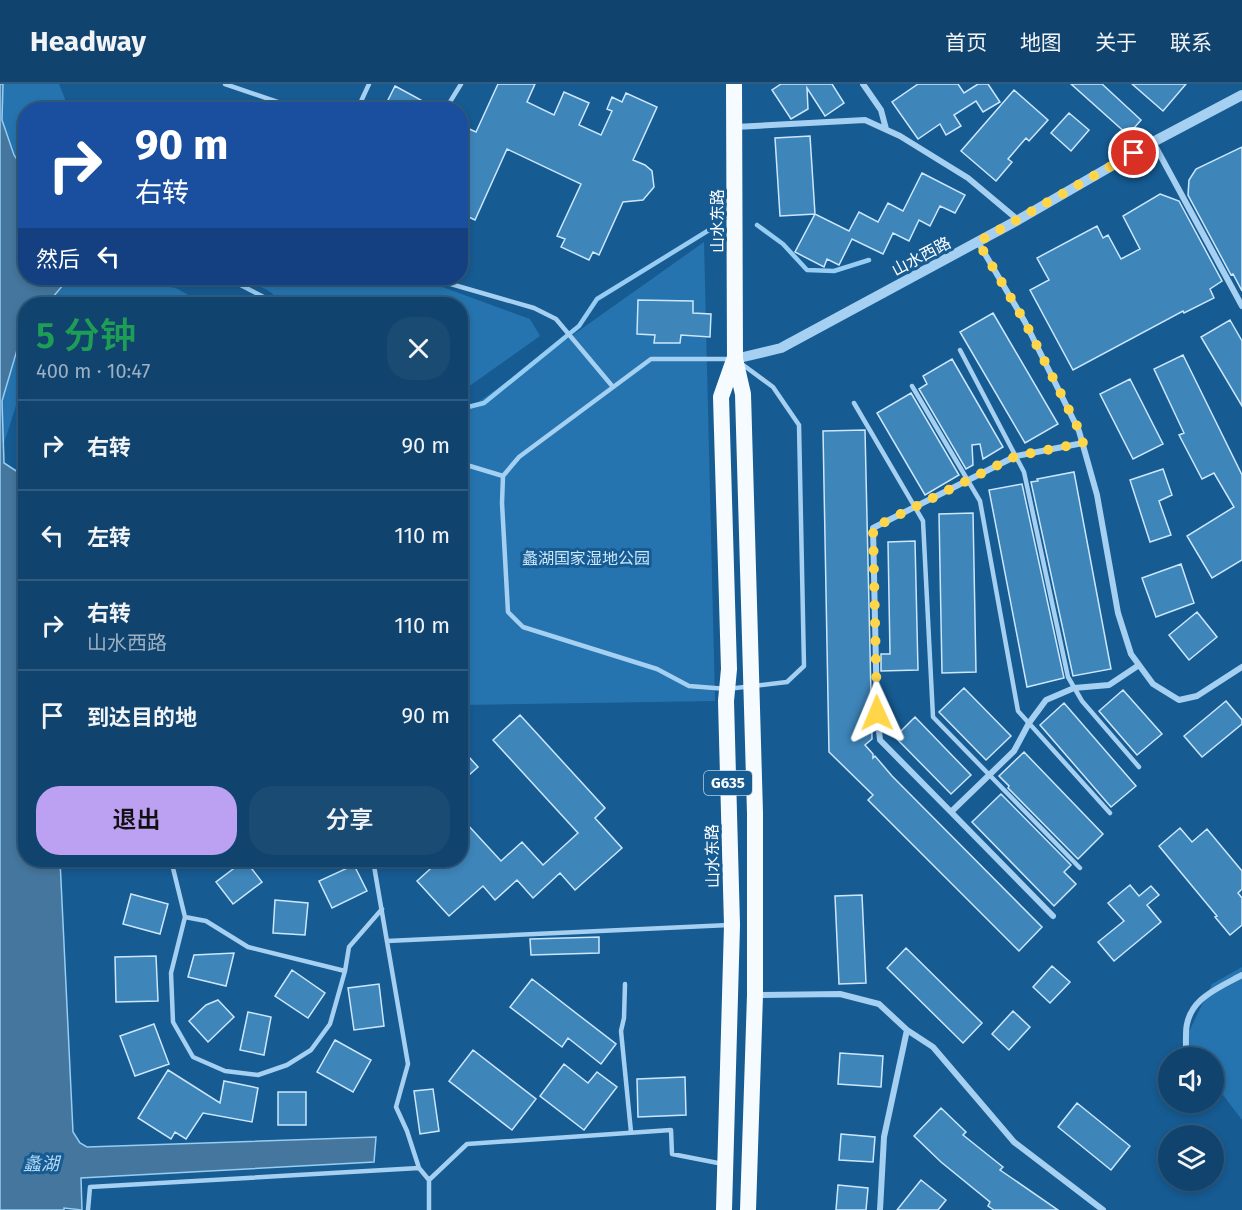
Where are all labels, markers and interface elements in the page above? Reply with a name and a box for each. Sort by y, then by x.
text: Headway [30,25,146,58]
text: 首页 [945,30,987,56]
text: 地图 [1020,30,1062,56]
text: 关于 [1095,30,1137,56]
text: 联系 [1170,30,1212,56]
text: 90 m [135,120,229,170]
icon: right [36,126,114,204]
pin [1108,127,1159,178]
icon: arrive [1117,136,1150,169]
text: 右转 [135,177,189,209]
street label: 山水东路 [708,189,727,253]
street label: 山水西路 [889,233,954,280]
icon: left [92,240,125,273]
text: 然后 [36,246,80,273]
text: 5 分钟 [36,314,136,358]
button: close [387,317,450,380]
text: 400 m · 10:47 [36,359,150,383]
icon: right [36,429,69,462]
text: 90 m [401,432,450,459]
text: 右转 [87,434,131,461]
icon: left [36,519,69,552]
text: 110 m [394,522,450,549]
text: 左转 [87,524,131,551]
park label: 蠡湖国家湿地公园 [522,549,650,568]
text: 右转 [87,600,131,627]
icon: right [36,609,69,642]
text: 110 m [394,612,450,639]
text: 山水西路 [87,631,167,655]
position arrow [845,681,909,745]
icon: arrive [36,699,69,732]
text: 90 m [401,702,450,729]
text: 到达目的地 [87,704,197,731]
road number: G635 [704,771,752,795]
button: 退出 [36,786,237,855]
button: 分享 [249,786,450,855]
street label: 山水东路 [702,824,723,888]
map controls [1158,1047,1224,1191]
button: sound [1158,1047,1224,1113]
button: layers [1158,1125,1224,1191]
water label: 蠡湖 [23,1153,62,1175]

